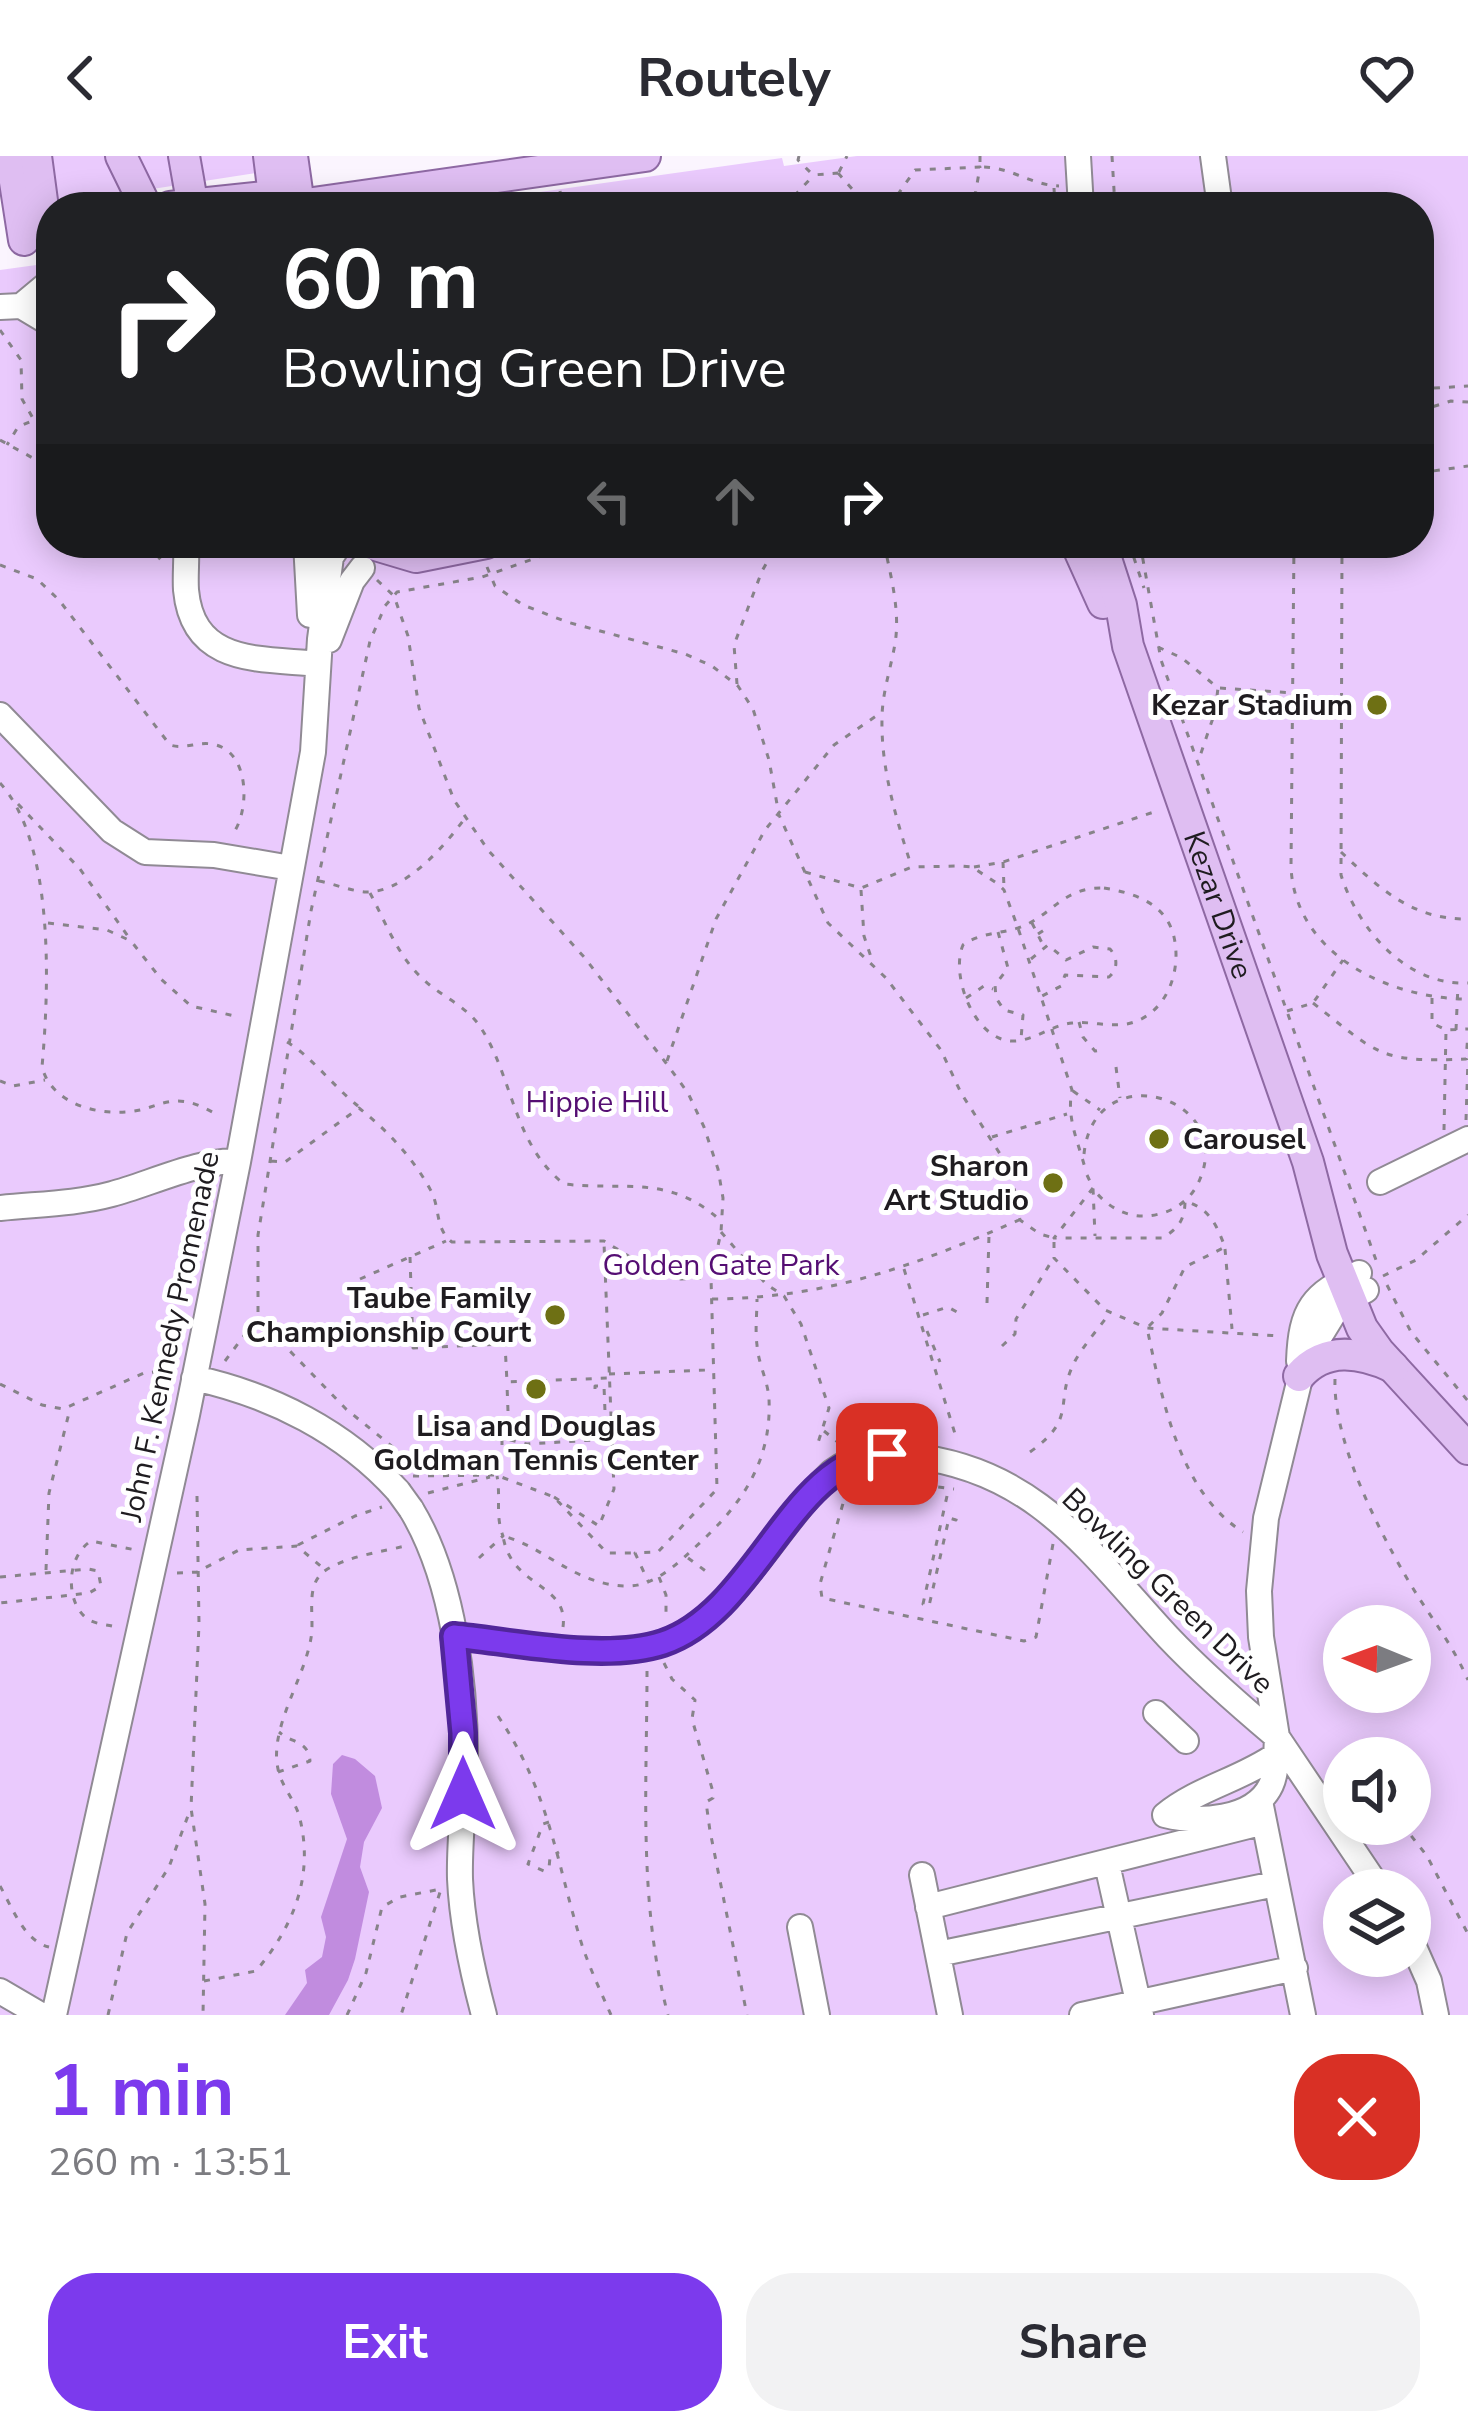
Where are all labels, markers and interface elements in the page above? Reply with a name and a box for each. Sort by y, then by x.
text: Routely [637,41,831,115]
icon: back [48,45,114,111]
icon: heart [1354,45,1420,111]
text: 60 m [282,223,479,338]
icon: right [84,240,240,396]
text: Bowling Green Drive [282,332,787,406]
icon: left [576,468,642,534]
icon: ahead [702,468,768,534]
icon: right [828,468,894,534]
place label: Kezar Stadium [1151,685,1353,726]
marker: Kezar Stadium [1364,692,1390,718]
street label: Kezar Drive [1173,826,1263,984]
park label: Hippie Hill [526,1082,669,1123]
place label: Carousel [1183,1119,1306,1160]
marker: Carousel [1146,1126,1172,1152]
place label: Sharon Art Studio [884,1146,1029,1221]
street label: John F. Kennedy Promenade [111,1147,230,1526]
marker: Sharon Art Studio [1040,1170,1066,1196]
park label: Golden Gate Park [603,1245,840,1286]
place label: Taube Family Championship Court [246,1278,531,1353]
marker: Taube Family Championship Court [542,1302,568,1328]
marker: Lisa and Douglas Goldman Tennis Center [523,1376,549,1402]
pin [836,1403,938,1505]
place label: Lisa and Douglas Goldman Tennis Center [373,1406,699,1481]
icon: arrive [854,1421,920,1487]
street label: Bowling Green Drive [1053,1479,1283,1703]
north arrow [1323,1605,1431,1713]
map controls [1323,1605,1431,1977]
position arrow [400,1731,526,1857]
button: sound [1323,1737,1431,1845]
button: layers [1323,1869,1431,1977]
text: 1 min [48,2042,234,2140]
button: close [1294,2054,1420,2180]
text: 260 m · 13:51 [48,2136,293,2189]
button: Exit [48,2273,722,2411]
button: Share [746,2273,1420,2411]

